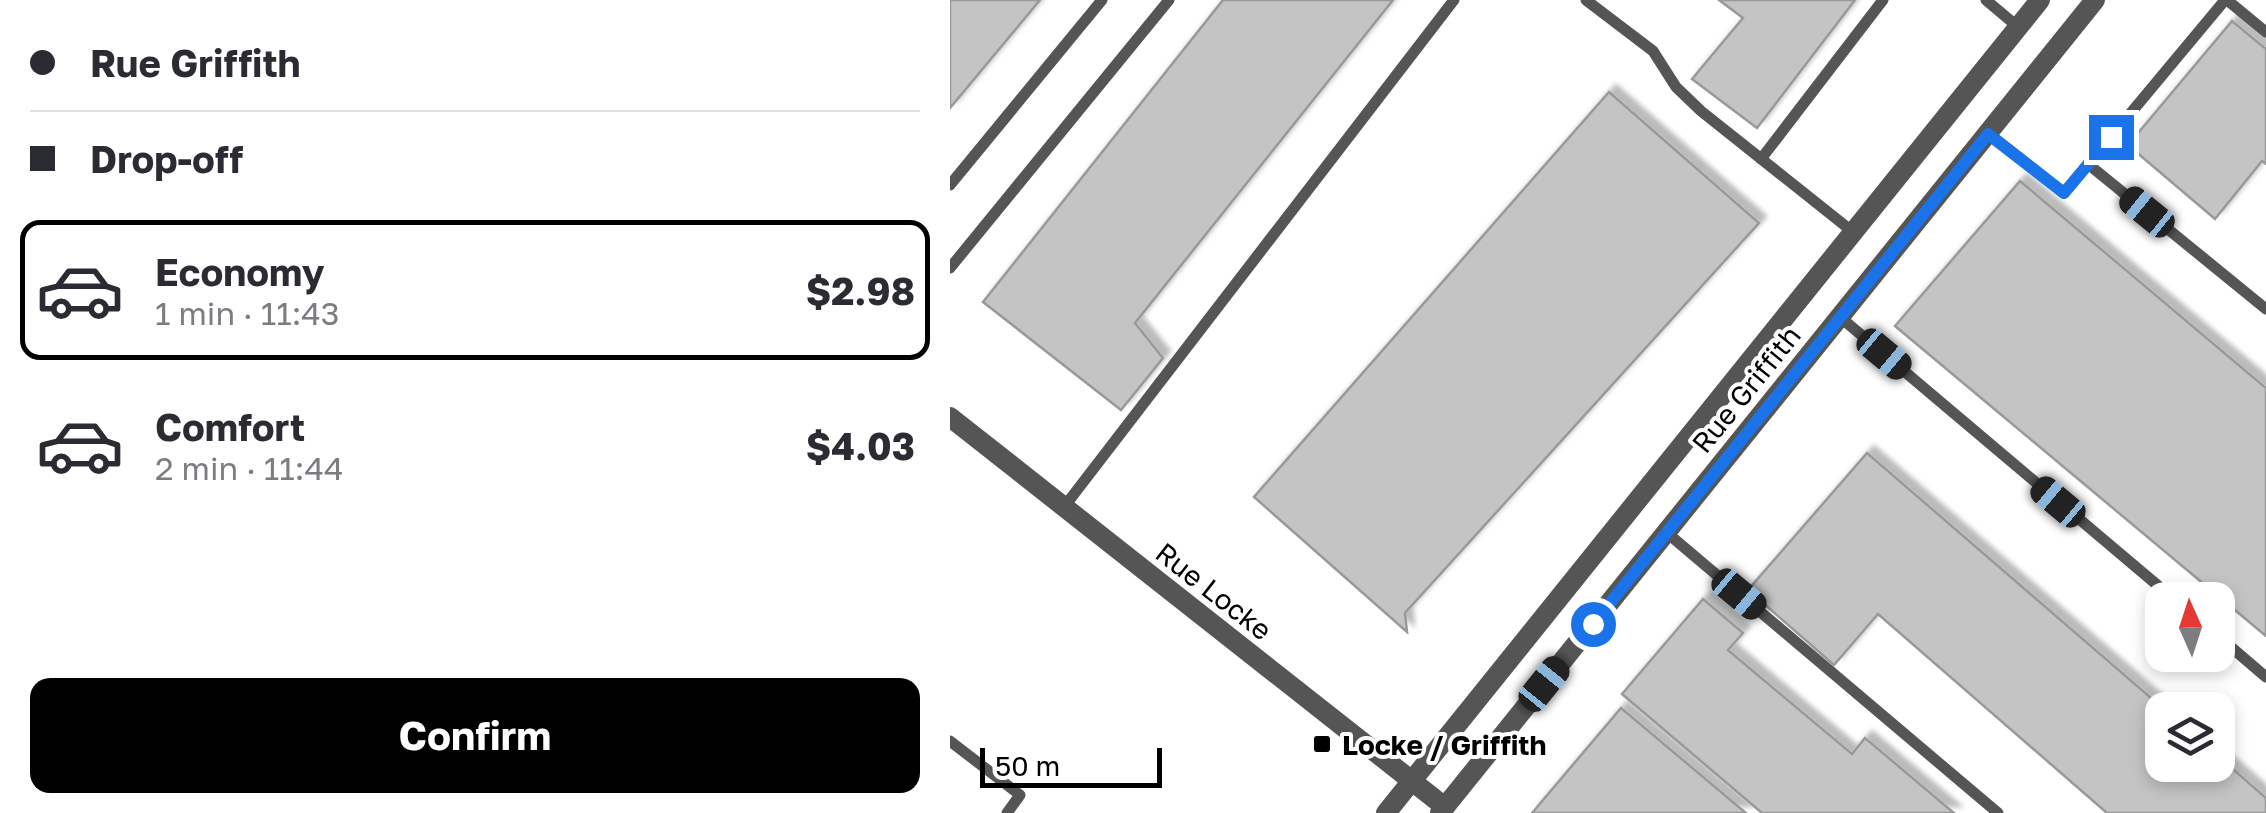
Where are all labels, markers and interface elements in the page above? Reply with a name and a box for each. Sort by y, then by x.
text: Rue Griffith [90,40,301,85]
route end [2089,115,2134,160]
text: Drop-off [90,136,243,181]
car [2114,181,2180,243]
icon: car [35,245,125,335]
text: Economy [155,249,324,294]
text: $2.98 [806,268,915,313]
text: 1 min · 11:43 [155,294,340,332]
street label: Rue Griffith [1685,319,1807,459]
car [1851,323,1917,385]
icon: car [35,400,125,490]
text: Comfort [155,404,305,449]
text: $4.03 [806,423,915,468]
text: 2 min · 11:44 [155,449,343,487]
car [2025,471,2091,533]
street label: Rue Locke [1150,536,1278,646]
car [1706,563,1772,625]
north arrow [2145,582,2235,672]
map controls [2145,582,2235,782]
route start [1571,602,1616,647]
car [1513,651,1575,717]
button: Confirm [30,678,920,793]
button: layers [2145,692,2235,782]
place label: Locke / Griffith [1342,728,1547,761]
marker: Locke / Griffith [1311,733,1333,755]
scale bar [980,743,1162,788]
text: 50 m [995,749,1060,782]

